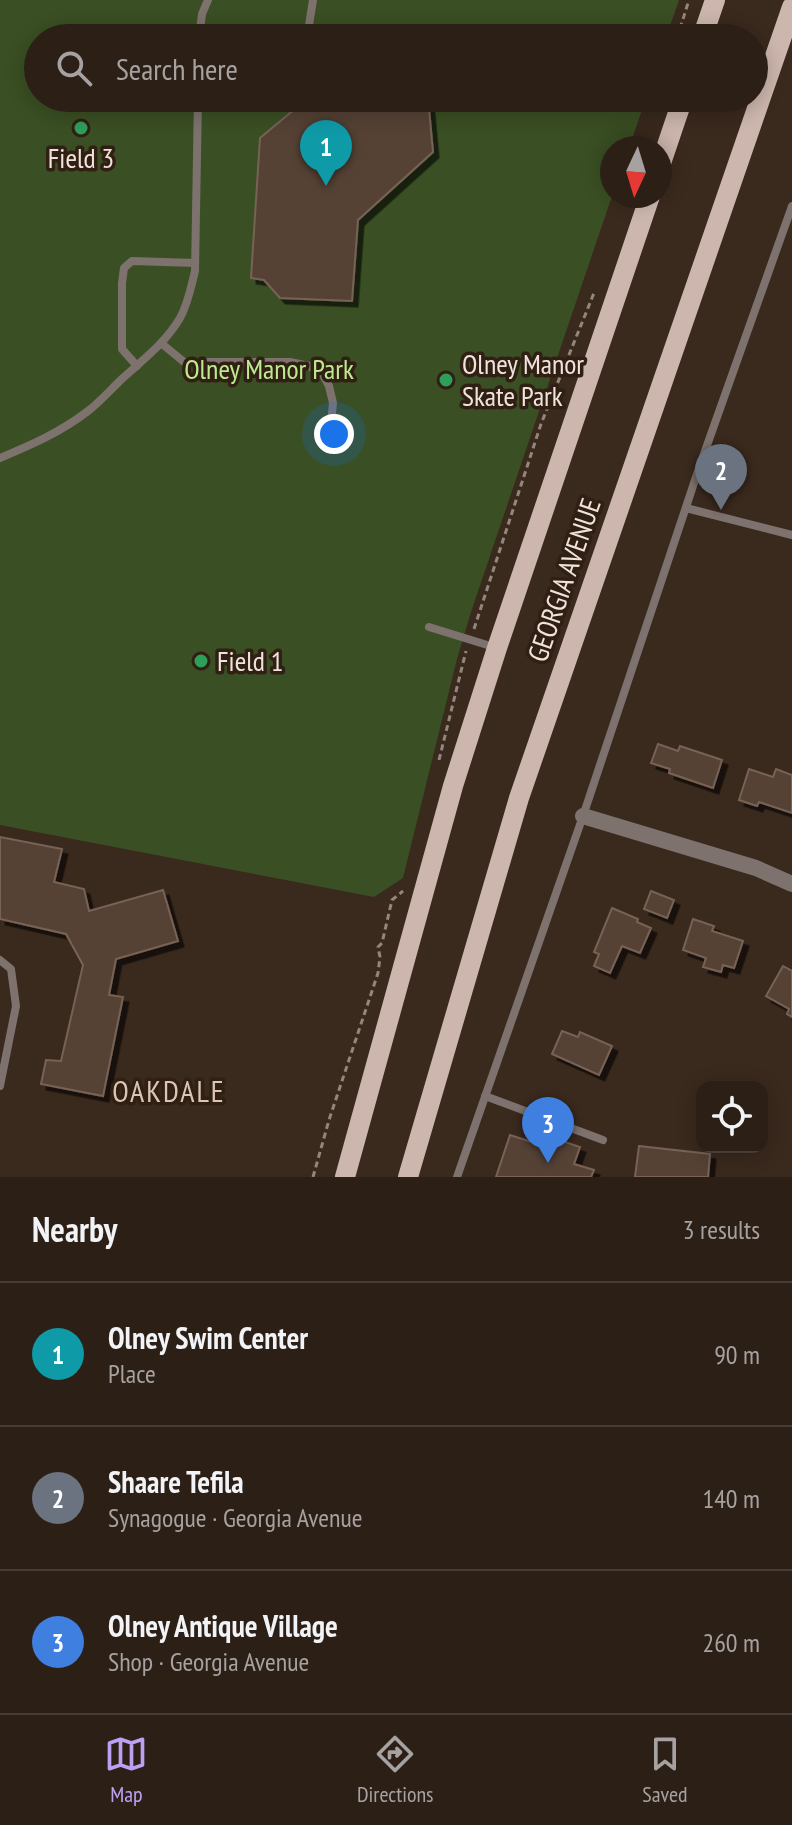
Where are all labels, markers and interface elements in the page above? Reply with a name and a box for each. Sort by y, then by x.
search box [24,24,768,112]
icon: search [52,46,96,90]
text: Search here [116,49,238,88]
marker: Field 3 [72,119,90,137]
pin: 1 [300,120,352,186]
north arrow [600,136,672,208]
place label: Field 3 [48,139,114,176]
place label: Olney Manor Skate Park [462,345,584,414]
park label: Olney Manor Park [184,350,354,387]
marker: Olney Manor Skate Park [437,371,455,389]
your location [314,414,354,454]
pin: 2 [695,444,747,510]
street label: GEORGIA AVENUE [518,493,609,666]
place label: Field 1 [217,642,283,679]
marker: Field 1 [192,652,210,670]
district label: OAKDALE [112,1071,226,1110]
map controls [696,1081,768,1153]
button: locate [696,1081,768,1153]
pin: 3 [522,1097,574,1163]
text: Nearby [32,1207,117,1251]
text: 3 results [683,1213,760,1246]
text: Olney Swim Center [108,1318,308,1357]
text: 1 [52,1338,64,1371]
text: 90 m [714,1338,760,1371]
text: Place [108,1357,156,1390]
text: Shaare Tefila [108,1462,244,1501]
text: 2 [52,1482,64,1515]
text: 140 m [702,1482,760,1515]
text: Synagogue · Georgia Avenue [108,1501,363,1534]
text: Olney Antique Village [108,1606,338,1645]
text: 3 [52,1626,64,1659]
text: 260 m [702,1626,760,1659]
text: Shop · Georgia Avenue [108,1645,309,1678]
tab: Map [104,1732,148,1808]
tab: Directions [357,1732,434,1808]
tab: Saved [642,1732,688,1808]

